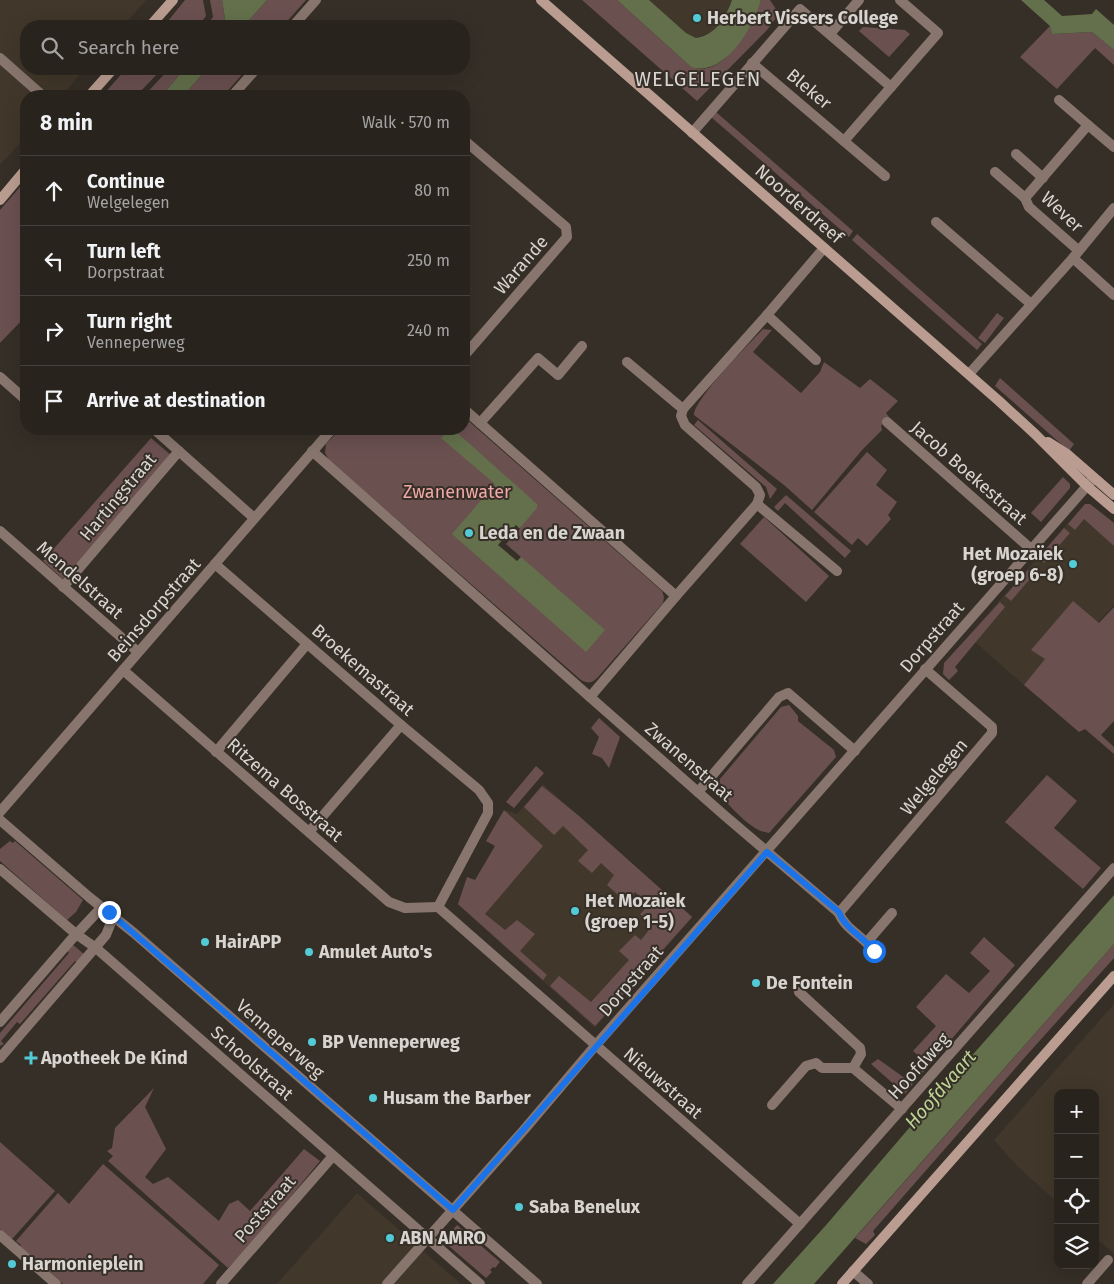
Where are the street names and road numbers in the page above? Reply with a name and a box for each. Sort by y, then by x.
street label: Bleker [782,64,836,114]
street label: Noorderdreef [750,160,849,250]
street label: Wever [1036,187,1088,237]
street label: Warande [489,231,553,299]
street label: Jacob Boekestraat [906,417,1032,530]
street label: Hartingstraat [75,448,161,545]
street label: Mendelstraat [32,536,128,624]
street label: Beinsdorpstraat [103,553,206,667]
street label: Dorpstraat [895,597,969,677]
street label: Broekemastraat [307,619,419,721]
street label: Zwanenstraat [640,718,738,807]
street label: Ritzema Bosstraat [222,734,348,847]
street label: Welgelegen [896,734,972,820]
street label: Dorpstraat [594,941,668,1021]
street label: Venneperweg [231,995,329,1084]
street label: Schoolstraat [206,1021,298,1105]
street label: Hoofdweg [883,1028,955,1104]
street label: Nieuwstraat [619,1043,707,1124]
street label: Poststraat [230,1170,301,1247]

